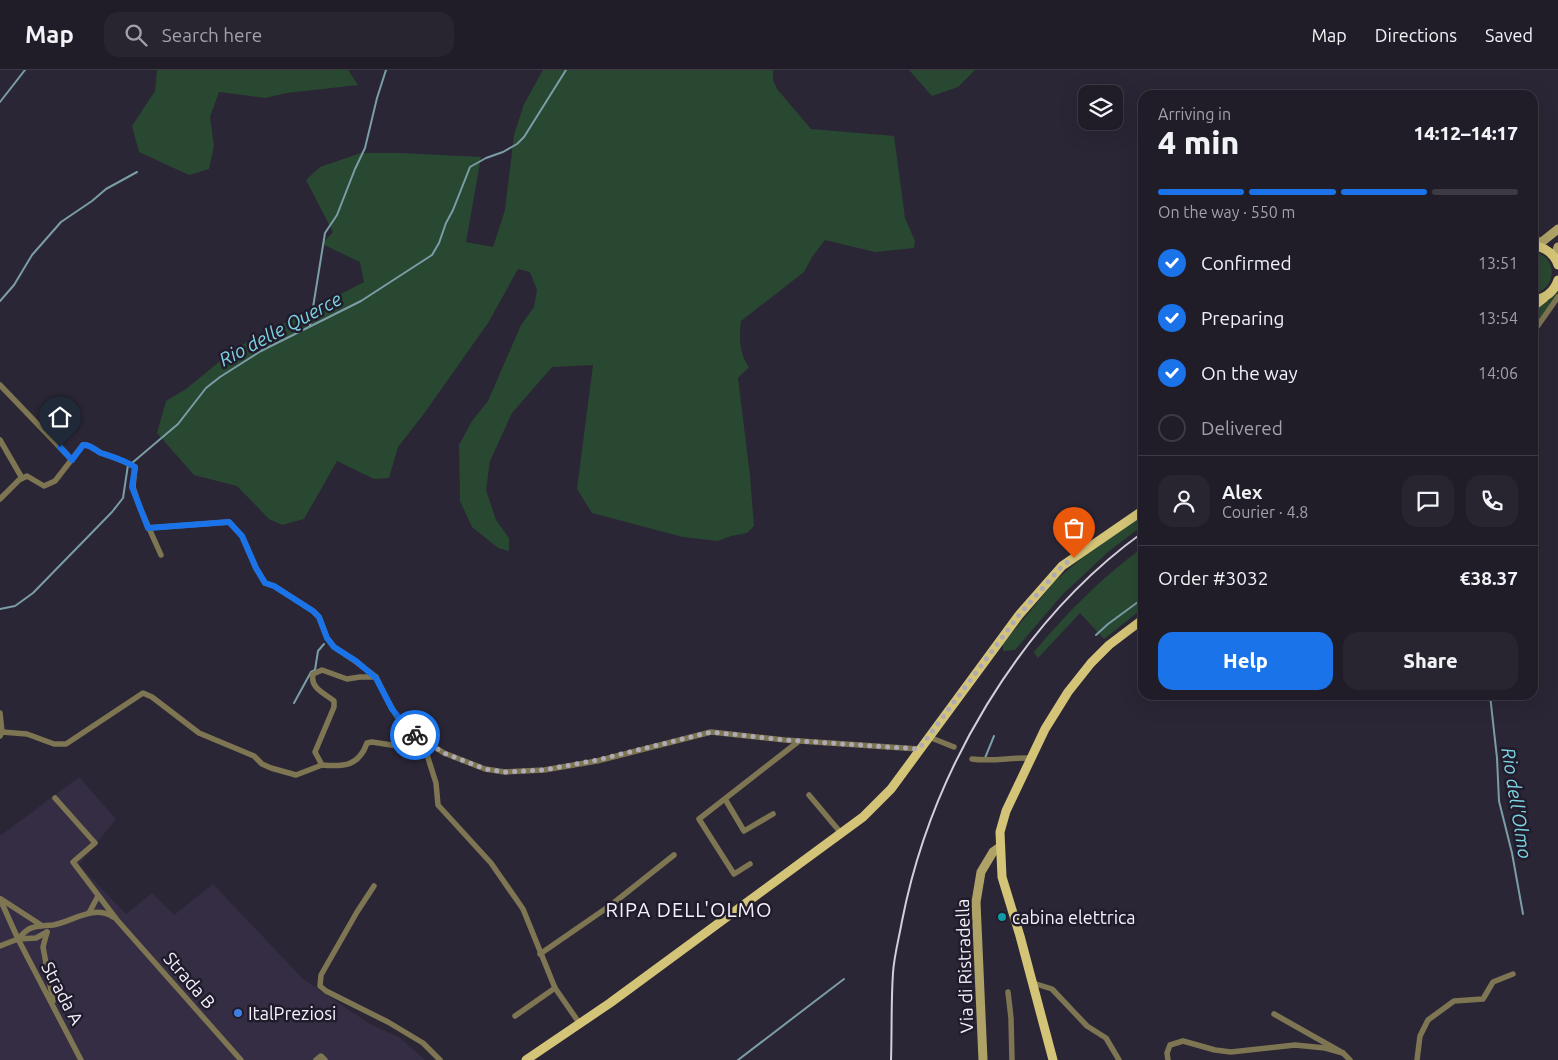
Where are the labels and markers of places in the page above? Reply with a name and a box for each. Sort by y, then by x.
pin [39,396,81,447]
pin [1053,507,1095,558]
place label: cabina elettrica [1012,907,1136,927]
marker: cabina elettrica [996,911,1008,923]
place label: ItalPreziosi [248,1003,337,1023]
marker: ItalPreziosi [232,1007,244,1019]

